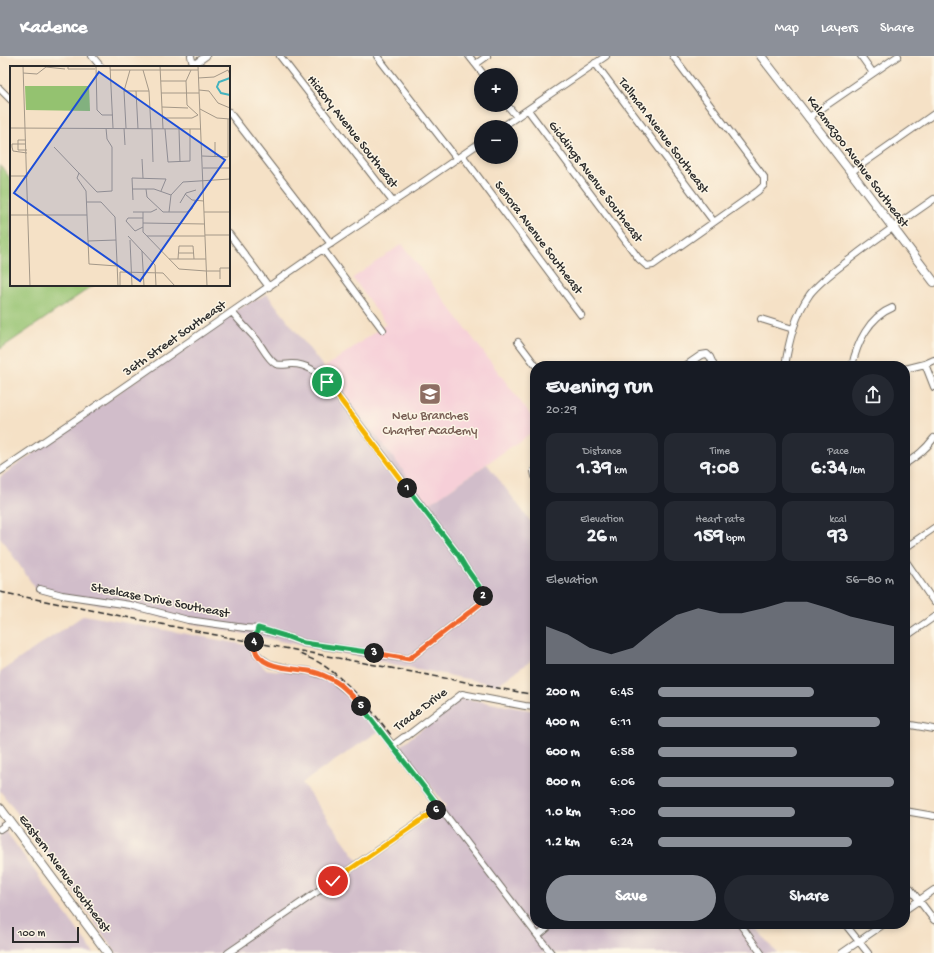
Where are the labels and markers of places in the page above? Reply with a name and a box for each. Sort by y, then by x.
pin [310,365,344,399]
school or university icon: New Branches Charter Academy [417,381,443,407]
place label: New Branches Charter Academy [383,409,478,439]
pin: 1 [397,478,417,498]
pin: 2 [473,586,493,606]
pin: 4 [244,632,264,652]
pin: 3 [364,643,384,663]
pin: 5 [351,696,371,716]
pin: 6 [426,800,446,820]
pin [316,864,350,898]

